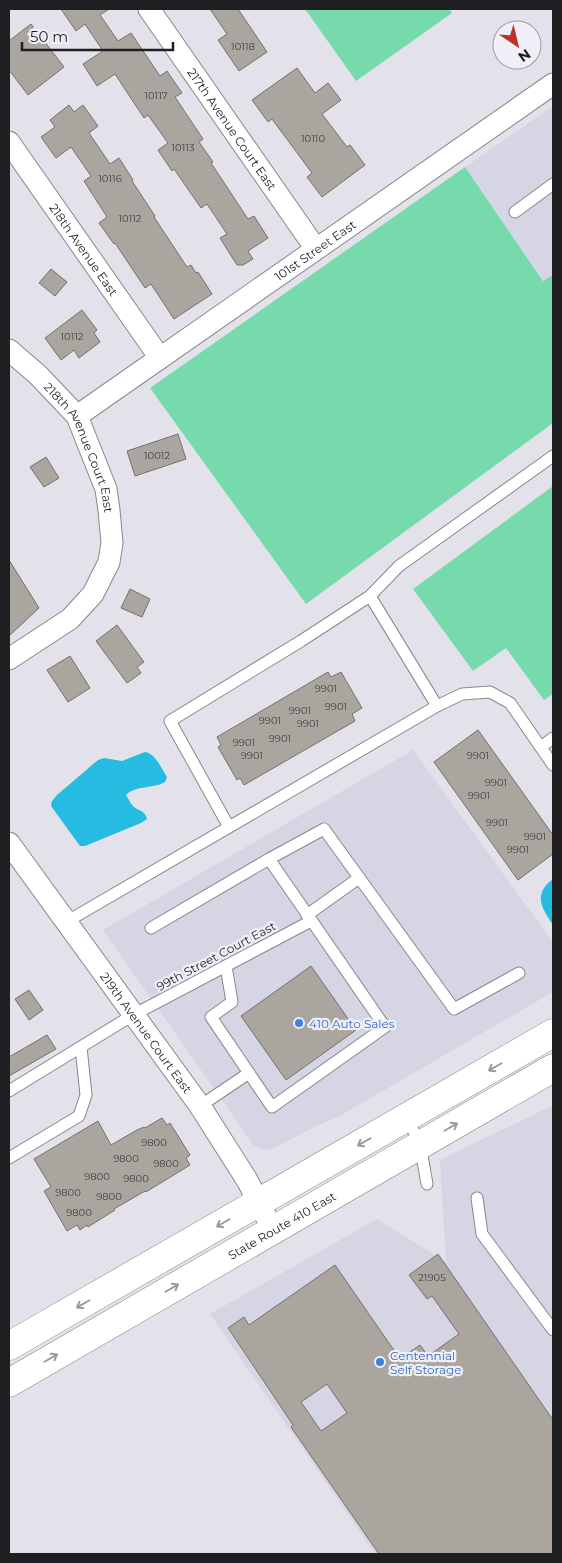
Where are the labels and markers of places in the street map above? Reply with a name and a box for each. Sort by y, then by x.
place label: 410 Auto Sales [309,1016,395,1031]
marker: 410 Auto Sales [293,1017,305,1029]
place label: Centennial Self Storage [390,1348,462,1377]
marker: Centennial Self Storage [374,1356,386,1368]

